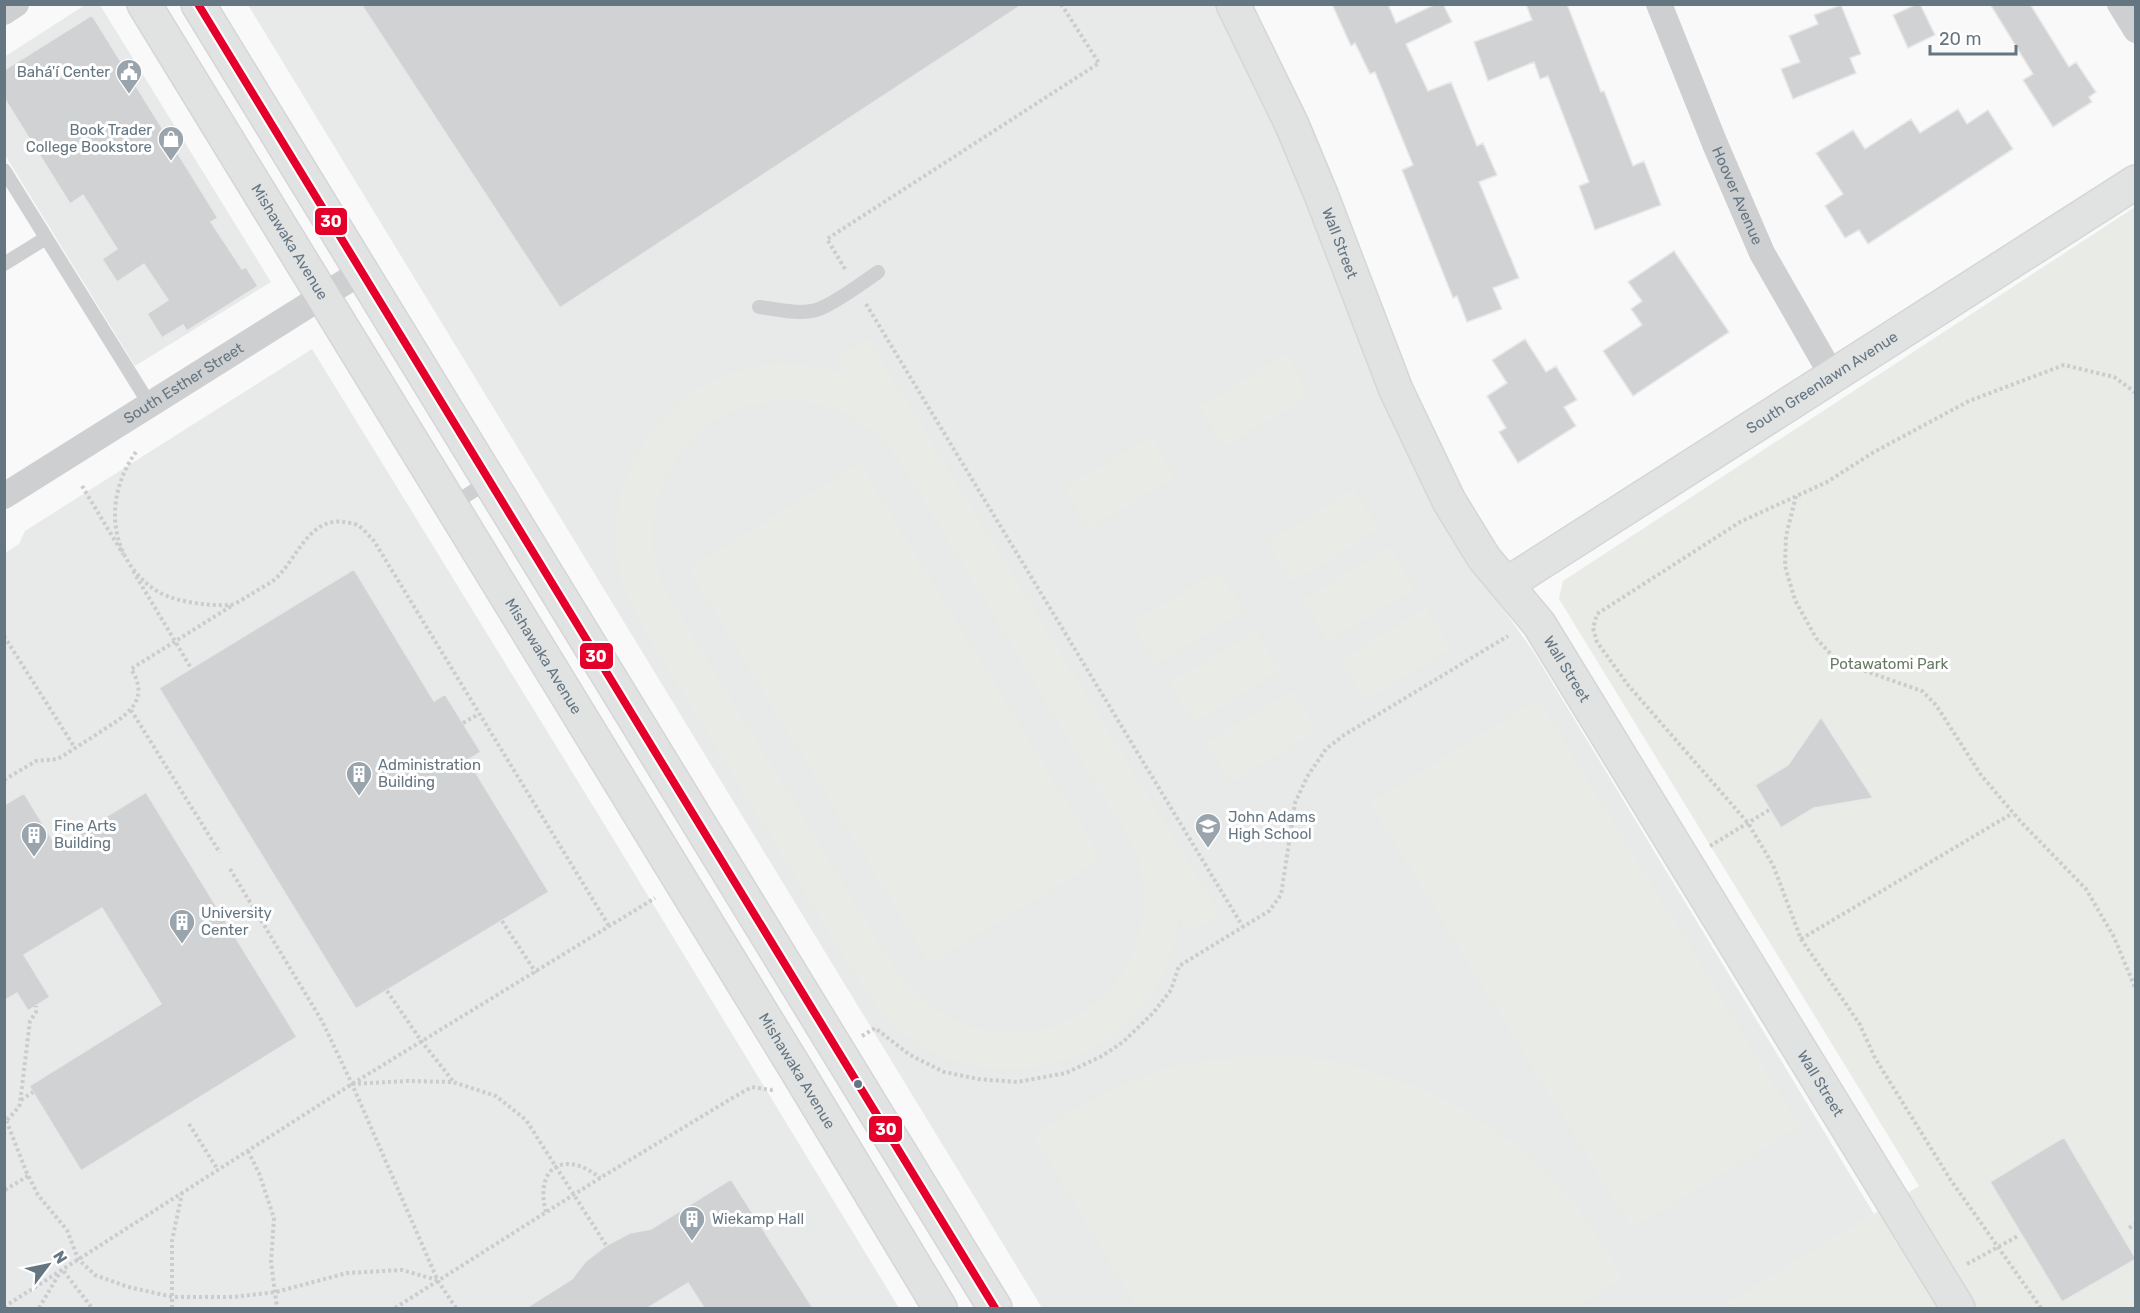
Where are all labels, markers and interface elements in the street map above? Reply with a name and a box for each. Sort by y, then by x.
scale bar [1930,18,2016,56]
text: 20 m [1939,28,1981,50]
public building icon: Bahá'í Center [114,57,144,95]
place label: Bahá'í Center [17,63,110,81]
place label: Book Trader College Bookstore [26,121,152,156]
shop icon: Book Trader College Bookstore [156,124,186,162]
street label: Hoover Avenue [1708,144,1766,248]
street label: Mishawaka Avenue [247,181,332,303]
street label: Wall Street [1318,205,1361,281]
line badge: 30 [314,207,348,236]
text: 30 [320,212,342,231]
street label: South Greenlawn Avenue [1743,328,1901,438]
street label: South Esther Street [120,339,247,428]
street label: Mishawaka Avenue [501,595,586,718]
street label: Wall Street [1540,633,1594,706]
line badge: 30 [579,642,614,670]
text: 30 [585,647,607,666]
park label: Potawatomi Park [1830,655,1949,673]
place label: Administration Building [378,756,481,791]
building icon: Administration Building [344,759,374,797]
place label: John Adams High School [1228,808,1316,843]
school or university icon: John Adams High School [1193,811,1223,849]
place label: Fine Arts Building [54,817,117,852]
building icon: Fine Arts Building [19,820,49,858]
place label: University Center [201,904,272,939]
building icon: University Center [167,907,197,945]
street label: Mishawaka Avenue [755,1010,839,1132]
street label: Wall Street [1793,1047,1848,1120]
unlabelled marker [852,1078,864,1090]
line badge: 30 [868,1115,903,1143]
text: 30 [875,1120,897,1139]
building icon: Wiekamp Hall [677,1204,707,1242]
place label: Wiekamp Hall [712,1210,804,1228]
north arrow [18,1235,78,1295]
text: N [49,1247,71,1267]

